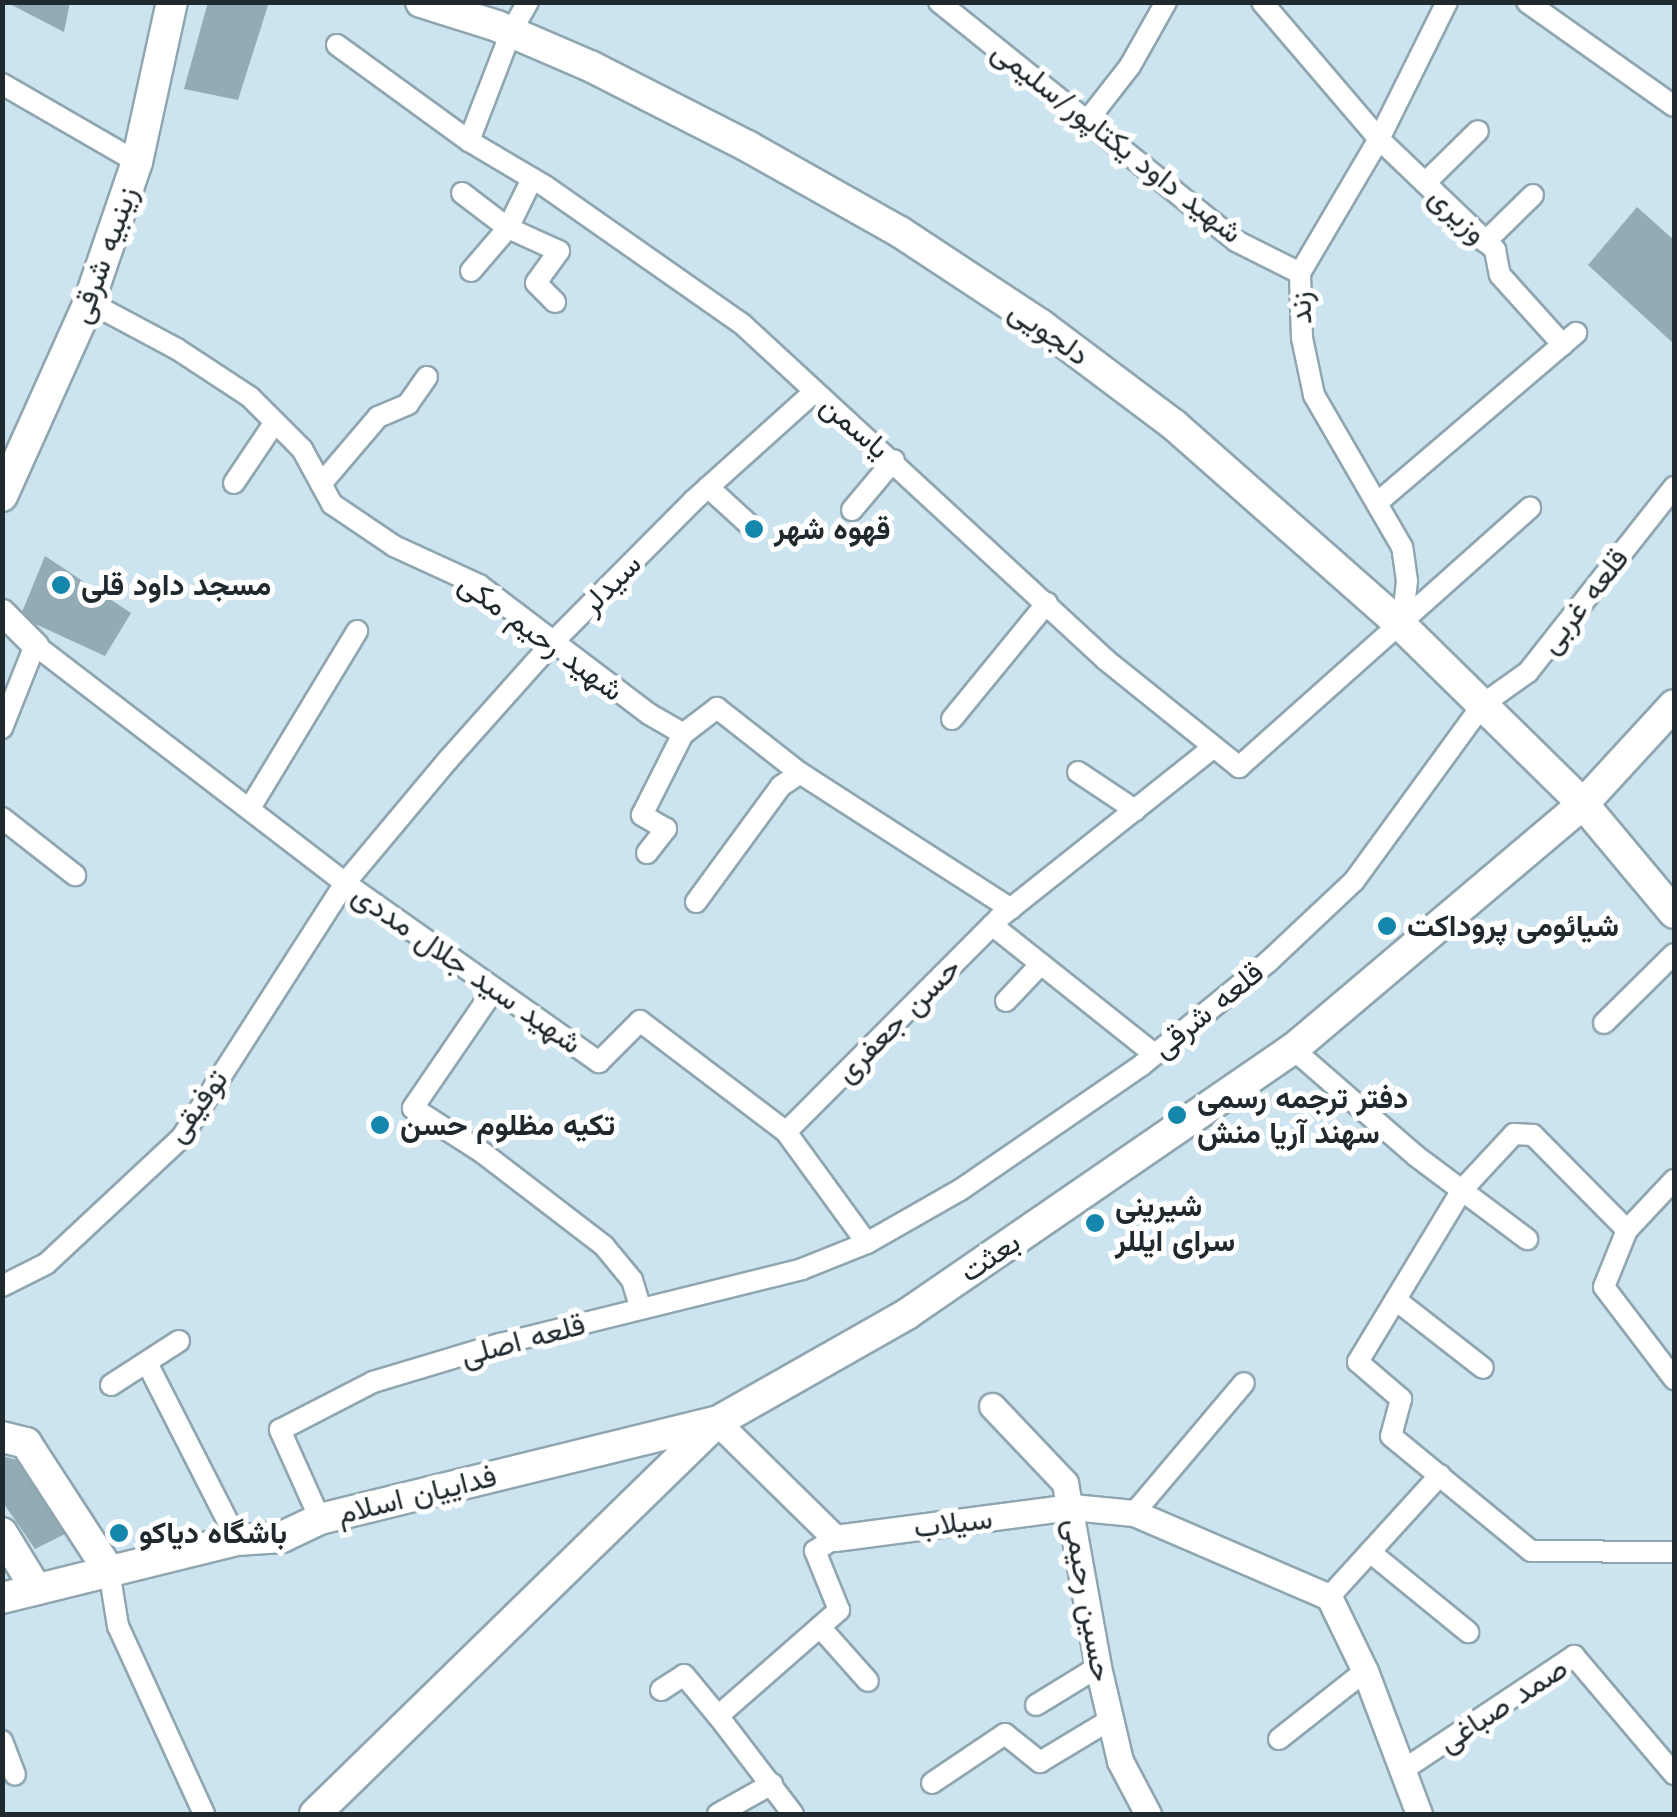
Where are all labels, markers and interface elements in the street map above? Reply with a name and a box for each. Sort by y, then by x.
street label: شهید داود یکتاپور/سلیمی [985,33,1249,251]
street label: وزیری [1421,179,1495,251]
street label: زینبیه شرقی [63,182,145,328]
street label: زند [1282,291,1320,325]
street label: دلجویی [1002,293,1096,373]
street label: یاسمن [813,387,897,467]
place label: قهوه شهر [774,511,890,547]
marker: قهوه شهر [743,518,765,540]
street label: قلعه غربی [1532,541,1636,661]
street label: سیدلر [573,546,649,622]
street label: شهید رحیم مکی [452,565,630,709]
place label: مسجد داود قلی [81,567,271,603]
marker: مسجد داود قلی [50,574,72,596]
street label: شهید سید جلال مددی [345,876,589,1062]
place label: شیائومی پروداکت [1407,908,1619,944]
marker: شیائومی پروداکت [1376,915,1398,937]
street label: حسن جعفری [828,950,968,1090]
street label: قلعه شرقی [1145,954,1271,1066]
street label: توفیقی [158,1062,236,1150]
place label: دفتر ترجمه رسمی سهند آریا منش [1197,1080,1408,1150]
marker: دفتر ترجمه رسمی سهند آریا منش [1166,1104,1188,1126]
place label: تکیه مظلوم حسن [400,1107,615,1143]
marker: تکیه مظلوم حسن [369,1114,391,1136]
place label: شیرینی سرای ایللر [1115,1188,1235,1258]
marker: شیرینی سرای ایللر [1084,1212,1106,1234]
street label: بعثت [953,1224,1027,1290]
street label: قلعه اصلی [457,1306,589,1374]
street label: فداییان اسلام [334,1458,500,1532]
street label: سیلاب [912,1500,994,1546]
place label: باشگاه دیاکو [139,1515,287,1551]
street label: حسین رحیمی [1056,1516,1120,1684]
marker: باشگاه دیاکو [108,1522,130,1544]
street label: صمد صباغی [1432,1650,1574,1760]

